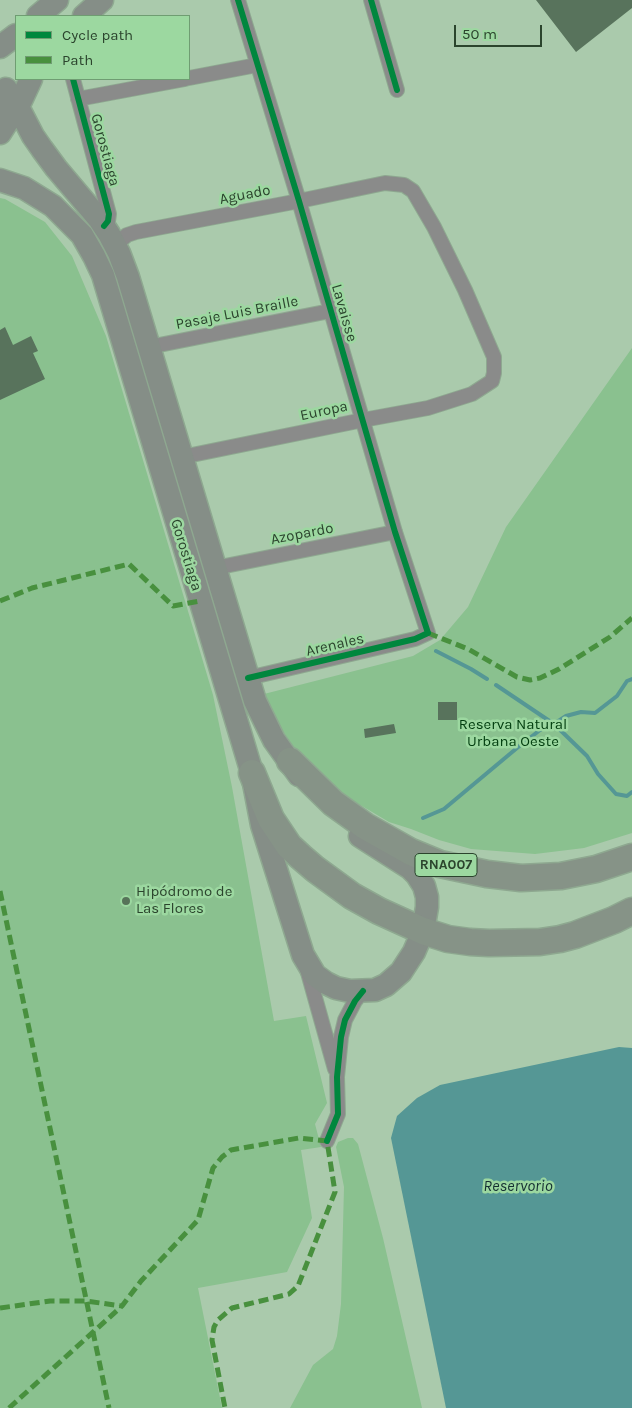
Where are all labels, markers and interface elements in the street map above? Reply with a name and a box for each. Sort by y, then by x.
legend [15,15,190,80]
scale bar [457,15,544,47]
text: 50 m [462,25,497,43]
text: Cycle path [62,26,133,44]
text: Path [62,51,93,69]
street label: Gorostiaga [87,112,123,188]
street label: Aguado [218,181,272,209]
street label: Lavaisse [327,282,361,344]
street label: Pasaje Luis Braille [174,292,300,334]
street label: Europa [299,397,349,425]
street label: Gorostiaga [167,517,205,593]
street label: Azopardo [269,519,335,549]
street label: Arenales [304,630,366,660]
park label: Reserva Natural Urbana Oeste [459,716,567,751]
road number: RNA007 [415,854,477,876]
place label: Hipódromo de Las Flores [136,883,232,918]
marker: Hipódromo de Las Flores [120,895,132,907]
water label: Reservorio [483,1176,553,1196]

